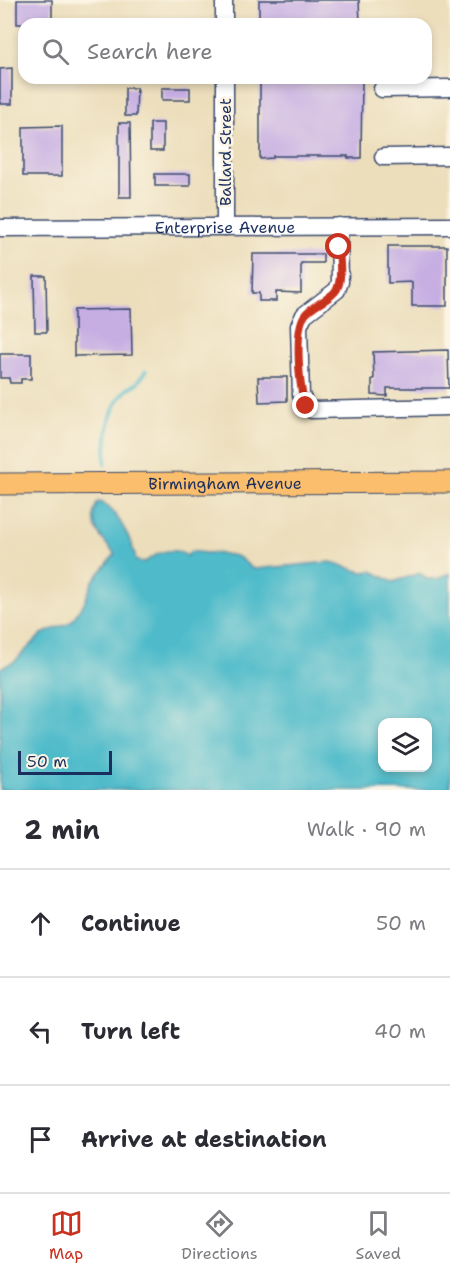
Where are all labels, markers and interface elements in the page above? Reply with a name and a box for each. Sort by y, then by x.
search box [18,18,432,84]
icon: search [39,35,72,68]
text: Search here [87,37,213,66]
street label: Ballard Street [215,98,236,206]
street label: Enterprise Avenue [155,217,295,238]
route start [325,233,351,259]
route end [292,392,318,418]
street label: Birmingham Avenue [148,473,302,494]
map controls [378,718,432,772]
button: layers [378,718,432,772]
scale bar [18,748,112,776]
text: 50 m [27,751,67,772]
text: 2 min [24,812,100,847]
text: Walk · 90 m [307,816,426,842]
icon: ahead [24,907,57,940]
text: Continue [81,909,181,938]
text: 50 m [376,910,426,936]
icon: left [24,1015,57,1048]
text: Turn left [81,1017,180,1046]
text: 40 m [374,1018,426,1044]
icon: arrive [24,1123,57,1156]
text: Arrive at destination [81,1125,327,1154]
tab: Map [49,1207,83,1264]
tab: Directions [181,1207,258,1264]
tab: Saved [356,1207,401,1264]

